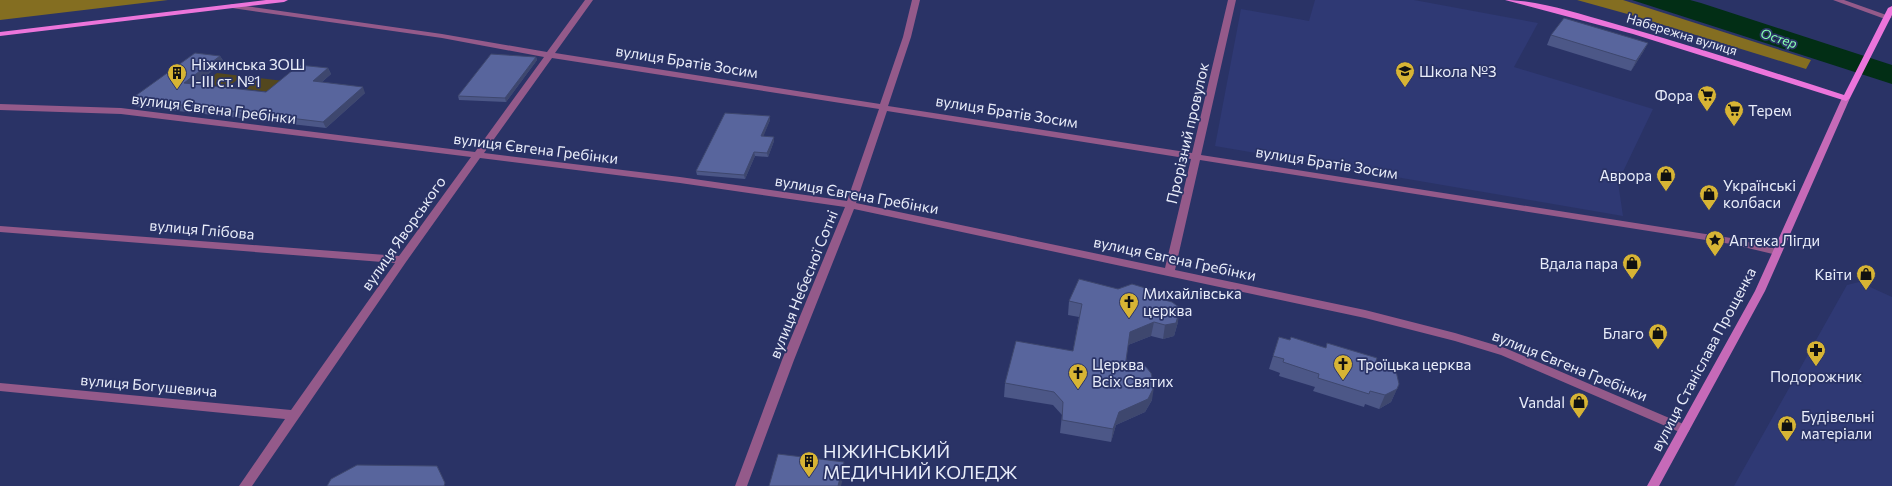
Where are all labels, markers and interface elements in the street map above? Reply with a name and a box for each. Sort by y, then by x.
street label: Набережна вулиця [1625,10,1739,58]
water label: Остер [1759,25,1800,52]
street label: вулиця Братів Зосим [615,41,759,81]
place label: Ніжинська ЗОШ І-ІІІ ст. №1 [191,55,305,90]
school or university icon: Школа №3 [1394,60,1416,88]
street label: Прорізний провулок [1162,61,1212,205]
building icon: Ніжинська ЗОШ І-ІІІ ст. №1 [166,62,188,90]
place label: Школа №3 [1419,62,1497,80]
supermarket icon: Фора [1696,84,1718,112]
place label: Фора [1655,86,1693,104]
street label: вулиця Євгена Гребінки [131,89,297,127]
street label: вулиця Братів Зосим [935,91,1079,131]
supermarket icon: Терем [1723,99,1745,127]
place label: Терем [1748,101,1792,119]
street label: вулиця Євгена Гребінки [453,129,619,167]
street label: вулиця Братів Зосим [1255,142,1399,182]
shop icon: Аврора [1655,164,1677,192]
place label: Аврора [1599,166,1652,184]
street label: вулиця Євгена Гребінки [774,171,940,217]
street label: вулиця Яворського [357,173,449,293]
place label: Українські колбаси [1723,176,1796,211]
shop icon: Українські колбаси [1698,183,1720,211]
street label: вулиця Небесної Сотні [765,207,841,361]
street label: вулиця Глібова [149,215,255,243]
place icon: Аптека Лігди [1704,229,1726,257]
place label: Аптека Лігди [1729,231,1820,249]
street label: вулиця Євгена Гребінки [1092,232,1258,284]
shop icon: Вдала пара [1621,252,1643,280]
place label: Вдала пара [1540,254,1618,272]
shop icon: Квіти [1855,263,1877,291]
street label: вулиця Станіслава Прощенка [1647,264,1759,454]
place label: Квіти [1814,265,1852,283]
place label: Михайлівська церква [1143,284,1242,319]
church icon: Михайлівська церква [1118,291,1140,319]
shop icon: Благо [1647,322,1669,350]
place label: Благо [1603,324,1644,342]
street label: вулиця Євгена Гребінки [1490,326,1650,404]
pharmacy icon: Подорожник [1805,339,1827,367]
church icon: Троїцька церква [1332,353,1354,381]
place label: Церква Всіх Святих [1092,355,1174,390]
place label: Троїцька церква [1357,355,1471,373]
church icon: Церква Всіх Святих [1067,362,1089,390]
place label: Подорожник [1770,367,1862,385]
street label: вулиця Богушевича [80,370,218,400]
shop icon: Vandal [1568,391,1590,419]
place label: Vandal [1519,393,1565,411]
place label: Будівельні матеріали [1801,407,1875,442]
shop icon: Будівельні матеріали [1776,414,1798,442]
place label: НІЖИНСЬКИЙ МЕДИЧНИЙ КОЛЕДЖ [823,440,1018,483]
building icon: НІЖИНСЬКИЙ МЕДИЧНИЙ КОЛЕДЖ [798,450,820,478]

